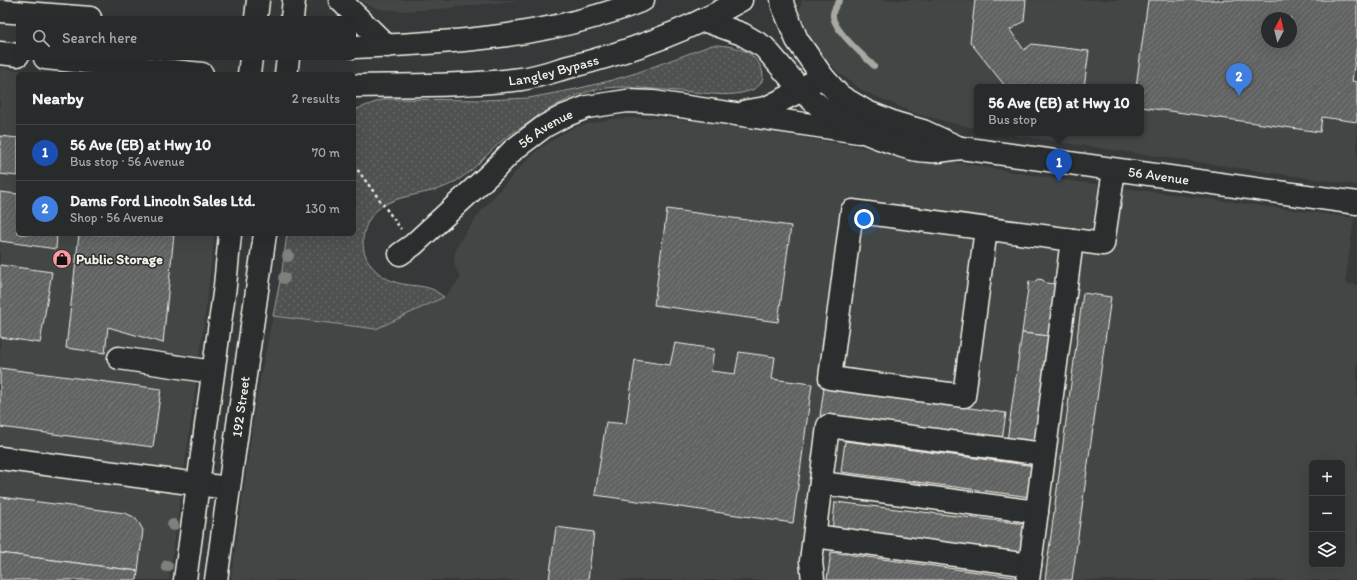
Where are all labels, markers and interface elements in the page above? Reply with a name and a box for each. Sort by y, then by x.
north arrow [1261,12,1297,48]
search box [16,16,356,60]
icon: search [30,27,52,49]
text: Search here [62,29,137,47]
street label: Langley Bypass [508,51,601,89]
pin: 2 [1226,63,1252,96]
popup [974,84,1144,136]
text: Nearby [32,88,84,108]
text: 2 results [292,91,340,106]
text: 56 Ave (EB) at Hwy 10 [988,94,1130,112]
street label: 56 Avenue [515,105,575,152]
text: Bus stop [988,112,1037,127]
text: 56 Ave (EB) at Hwy 10 [70,136,211,154]
text: 1 [42,145,48,160]
text: 70 m [312,145,340,160]
pin: 1 [1046,149,1072,182]
text: Bus stop · 56 Avenue [70,154,185,169]
street label: 56 Avenue [1127,163,1191,188]
text: Dams Ford Lincoln Sales Ltd. [70,192,256,210]
text: 2 [42,201,48,216]
text: 130 m [305,201,340,216]
your location [854,209,874,229]
text: Shop · 56 Avenue [70,210,164,225]
shop icon: Public Storage [51,248,73,270]
place label: Public Storage [76,251,163,268]
street label: 192 Street [228,375,253,438]
map controls [1309,460,1345,568]
button: + [1309,460,1345,496]
button: − [1309,496,1345,532]
button: layers [1309,532,1345,568]

